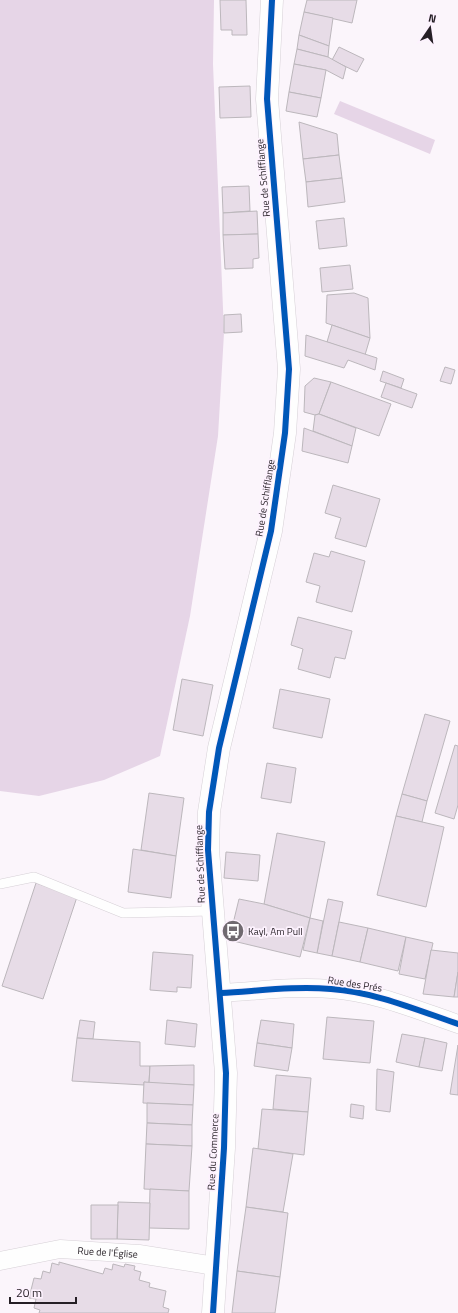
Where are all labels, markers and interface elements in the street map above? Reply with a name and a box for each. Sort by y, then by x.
north arrow [410,8,450,48]
text: N [427,10,438,27]
street label: Rue de Schifflange [252,138,274,218]
street label: Rue de Schifflange [251,458,279,538]
street label: Rue de Schifflange [191,825,209,903]
bus stop icon: Kayl, Am Pull [220,918,246,944]
place label: Kayl, Am Pull [248,924,303,939]
street label: Rue des Prés [327,972,384,996]
street label: Rue du Commerce [204,1113,222,1191]
street label: Rue de l'Église [77,1243,138,1261]
scale bar [10,1279,76,1305]
text: 20 m [16,1283,42,1302]

